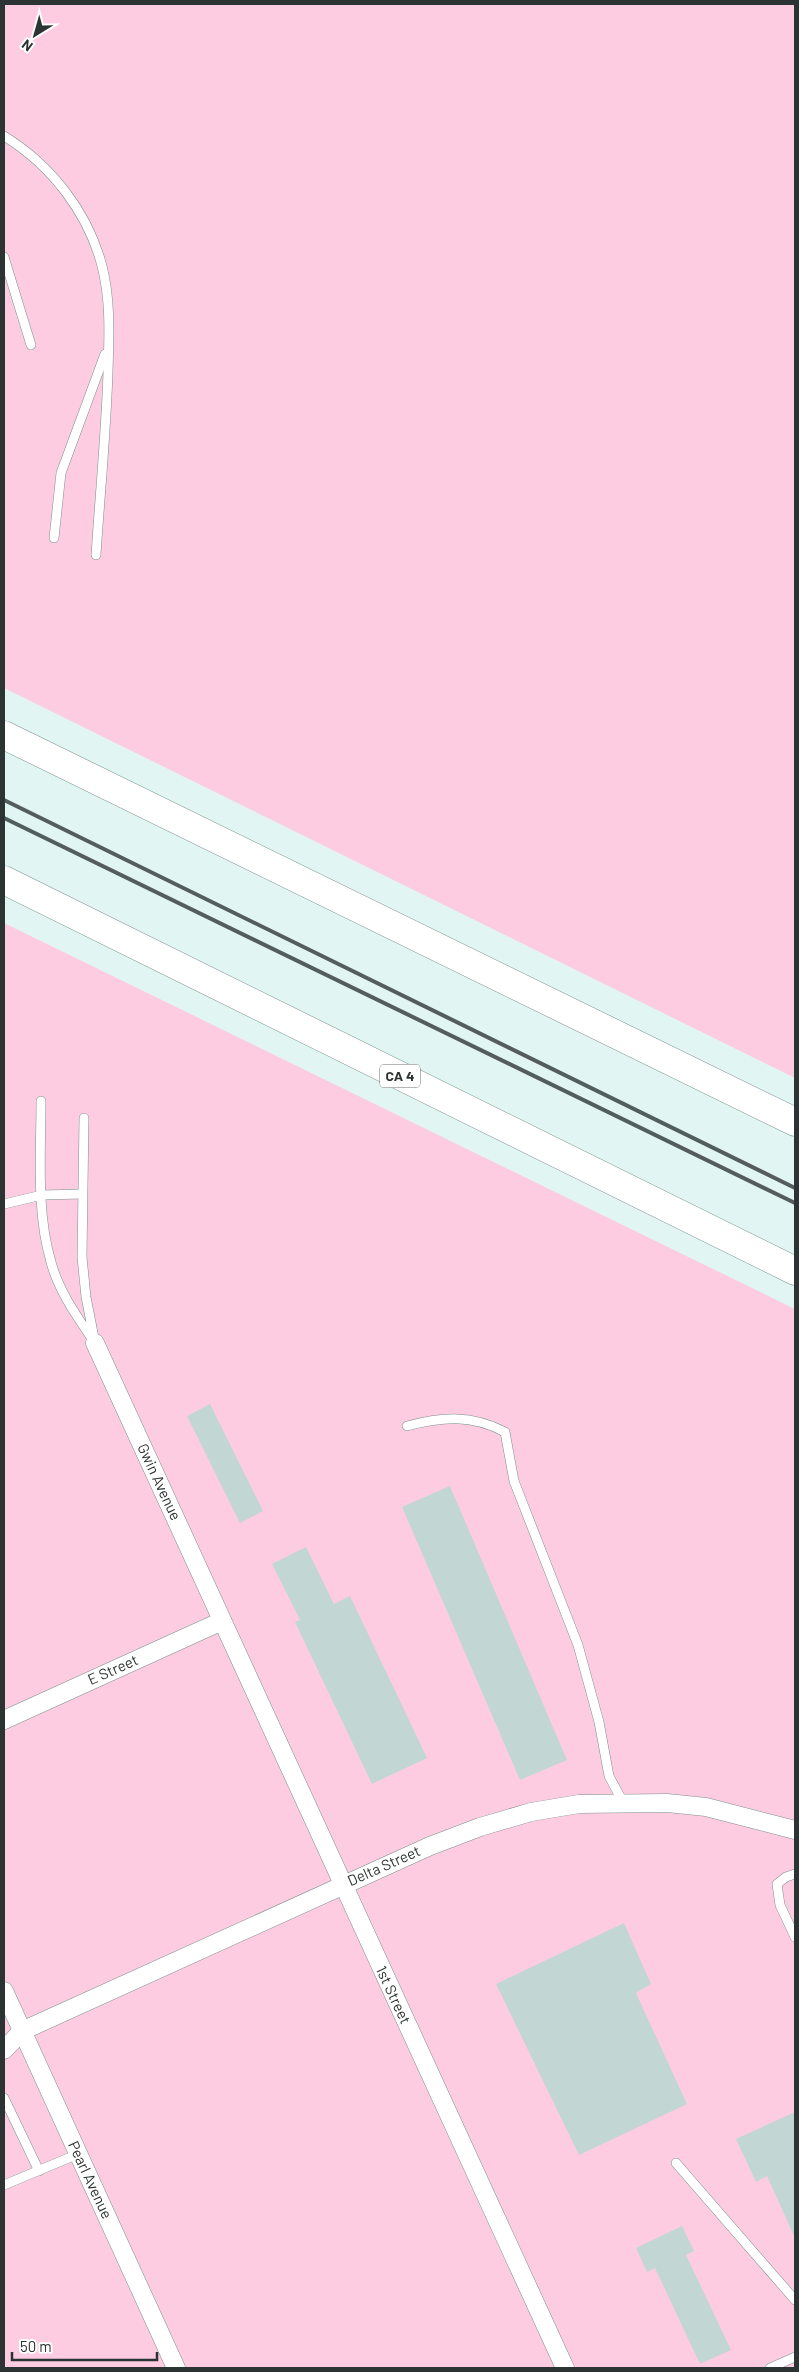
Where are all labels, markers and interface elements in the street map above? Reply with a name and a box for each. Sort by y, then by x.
north arrow [10,10,60,60]
text: N [18,36,36,55]
road number: CA 4 [380,1064,420,1088]
street label: Gwin Avenue [134,1440,186,1523]
street label: E Street [85,1650,140,1688]
street label: Delta Street [344,1841,423,1889]
street label: 1st Street [373,1963,415,2026]
street label: Pearl Avenue [65,2138,117,2221]
scale bar [12,2330,158,2362]
text: 50 m [20,2337,52,2355]

